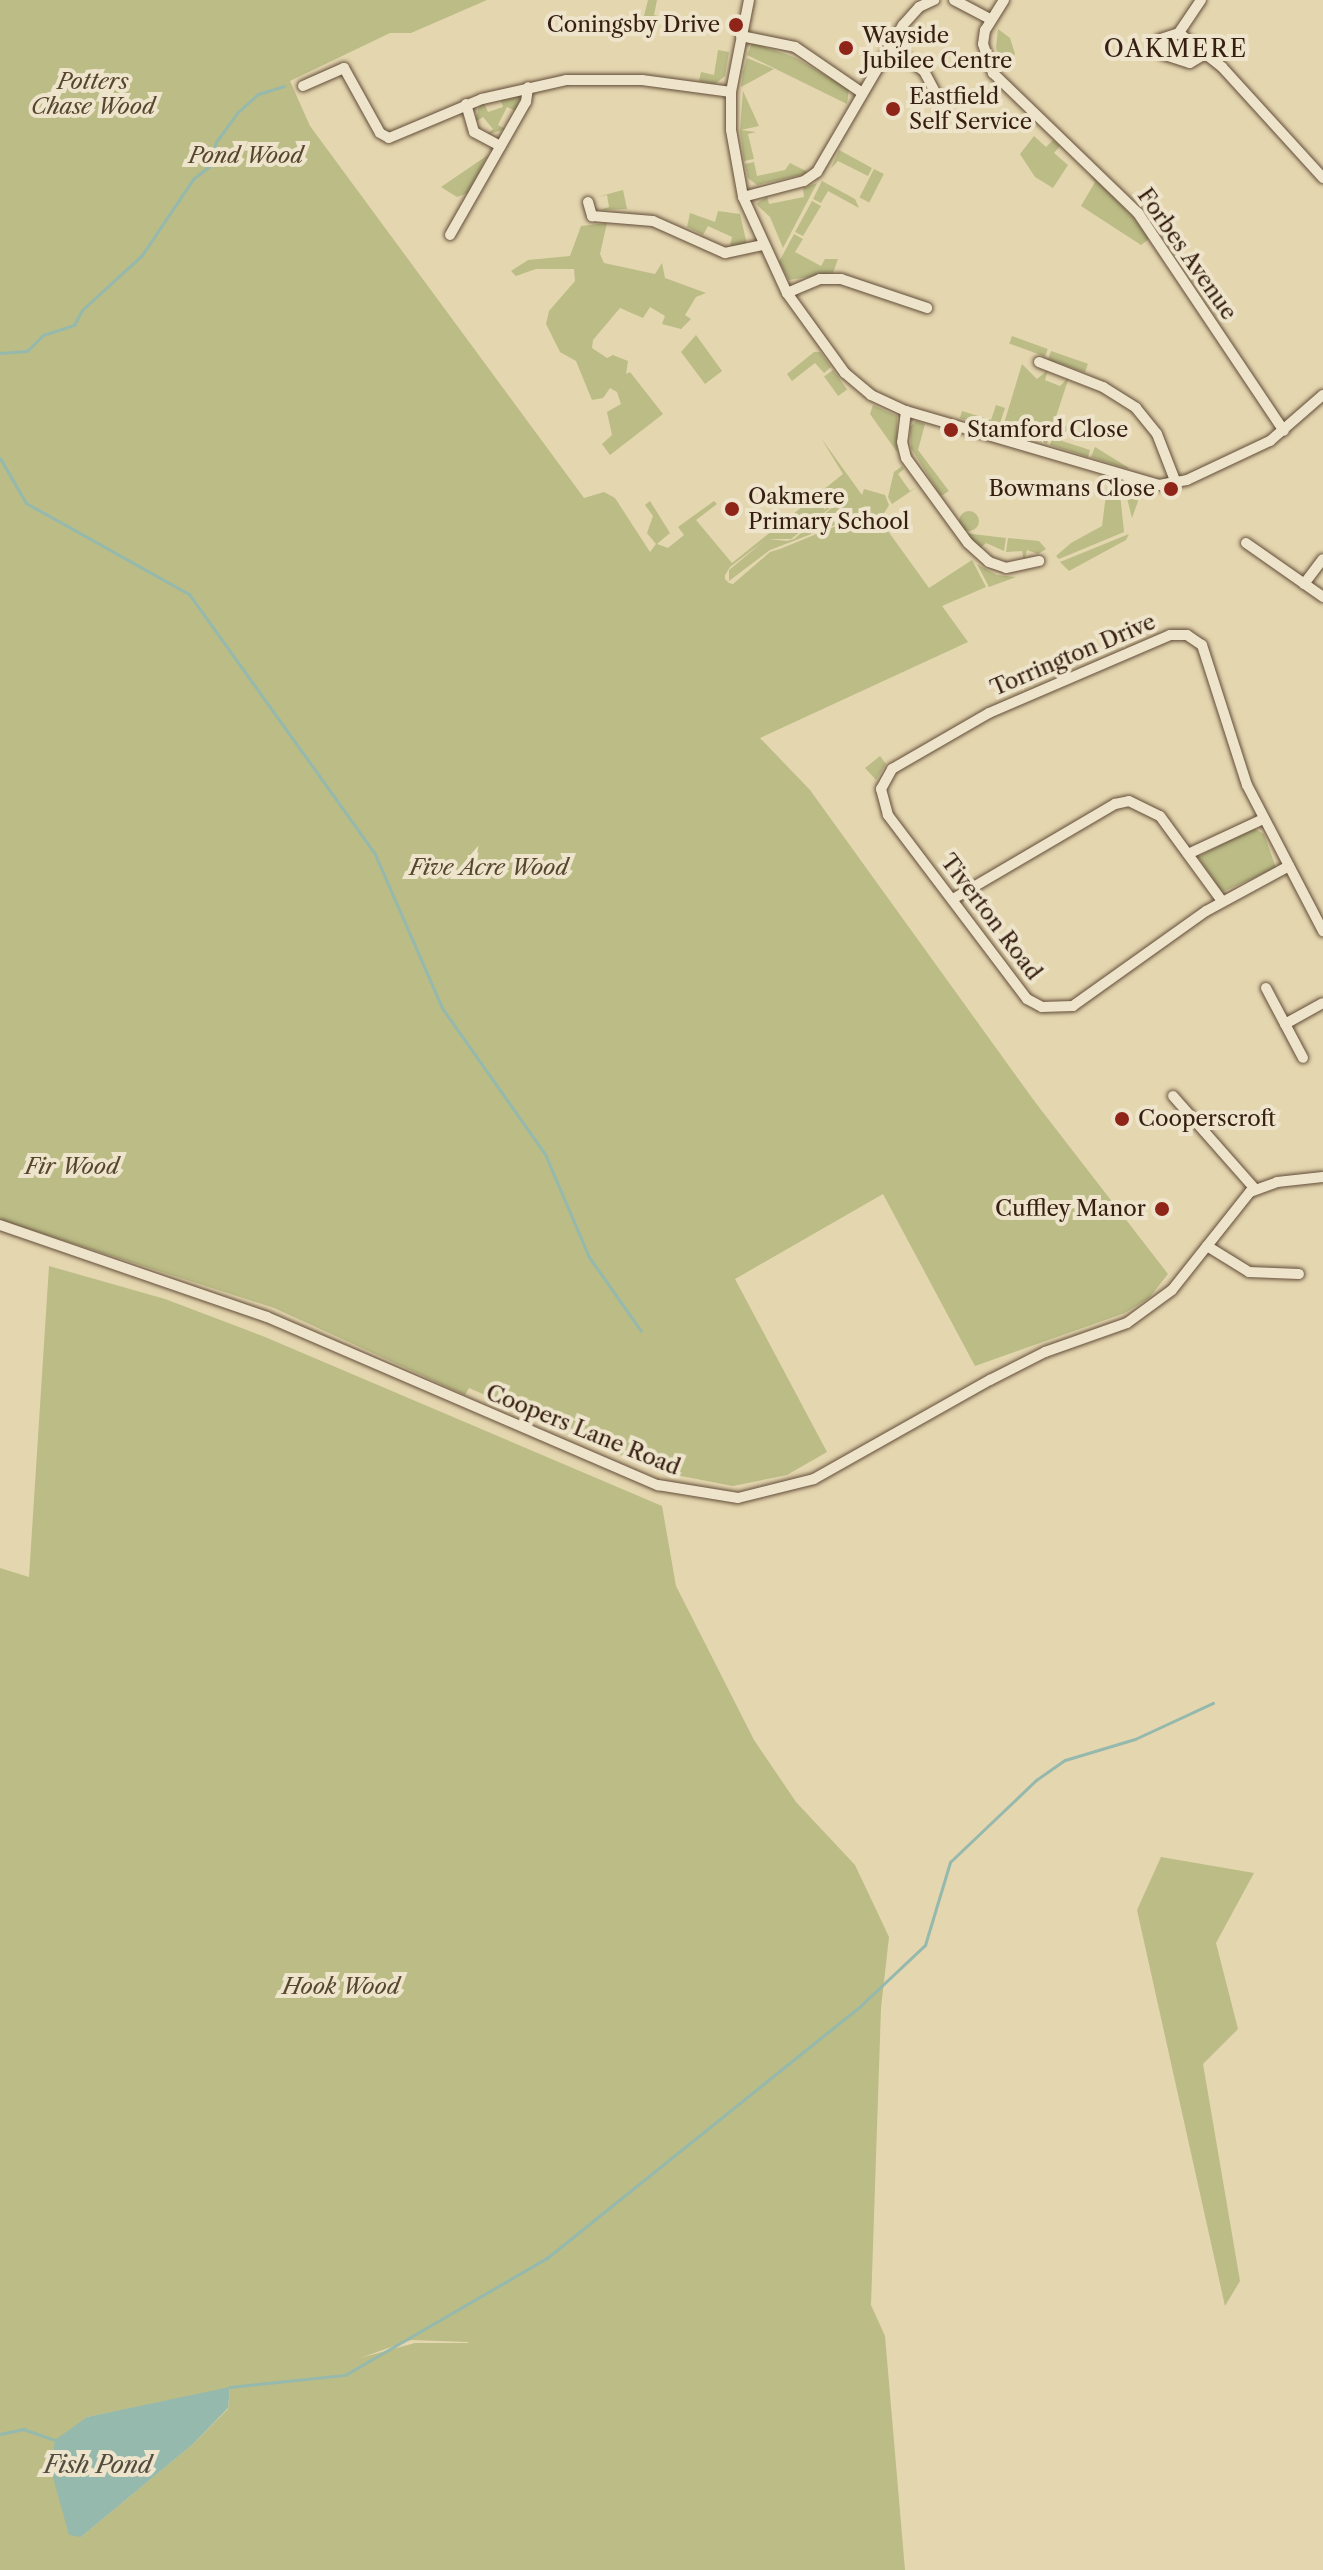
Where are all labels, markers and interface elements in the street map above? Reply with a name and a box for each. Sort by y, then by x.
place label: Coningsby Drive [546,12,720,38]
marker: Coningsby Drive [727,16,745,34]
place label: Wayside Jubilee Centre [862,22,1012,74]
district label: OAKMERE [1104,35,1248,63]
marker: Wayside Jubilee Centre [837,39,855,57]
park label: Potters Chase Wood [31,68,155,120]
place label: Eastfield Self Service [909,83,1032,134]
marker: Eastfield Self Service [884,100,902,118]
park label: Pond Wood [189,143,303,169]
street label: Forbes Avenue [1132,183,1242,325]
place label: Stamford Close [967,417,1128,443]
marker: Stamford Close [942,421,960,439]
place label: Bowmans Close [988,476,1155,502]
marker: Bowmans Close [1162,480,1180,498]
place label: Oakmere Primary School [748,483,910,534]
marker: Oakmere Primary School [723,500,741,518]
street label: Torrington Drive [987,608,1159,702]
street label: Tiverton Road [935,849,1047,985]
park label: Five Acre Wood [410,855,568,881]
place label: Cooperscroft [1138,1106,1276,1132]
marker: Cooperscroft [1113,1110,1131,1128]
park label: Fir Wood [25,1154,119,1180]
place label: Cuffley Manor [994,1196,1146,1222]
marker: Cuffley Manor [1153,1200,1171,1218]
street label: Coopers Lane Road [482,1379,684,1481]
park label: Hook Wood [282,1974,400,2000]
water label: Fish Pond [44,2451,152,2479]

